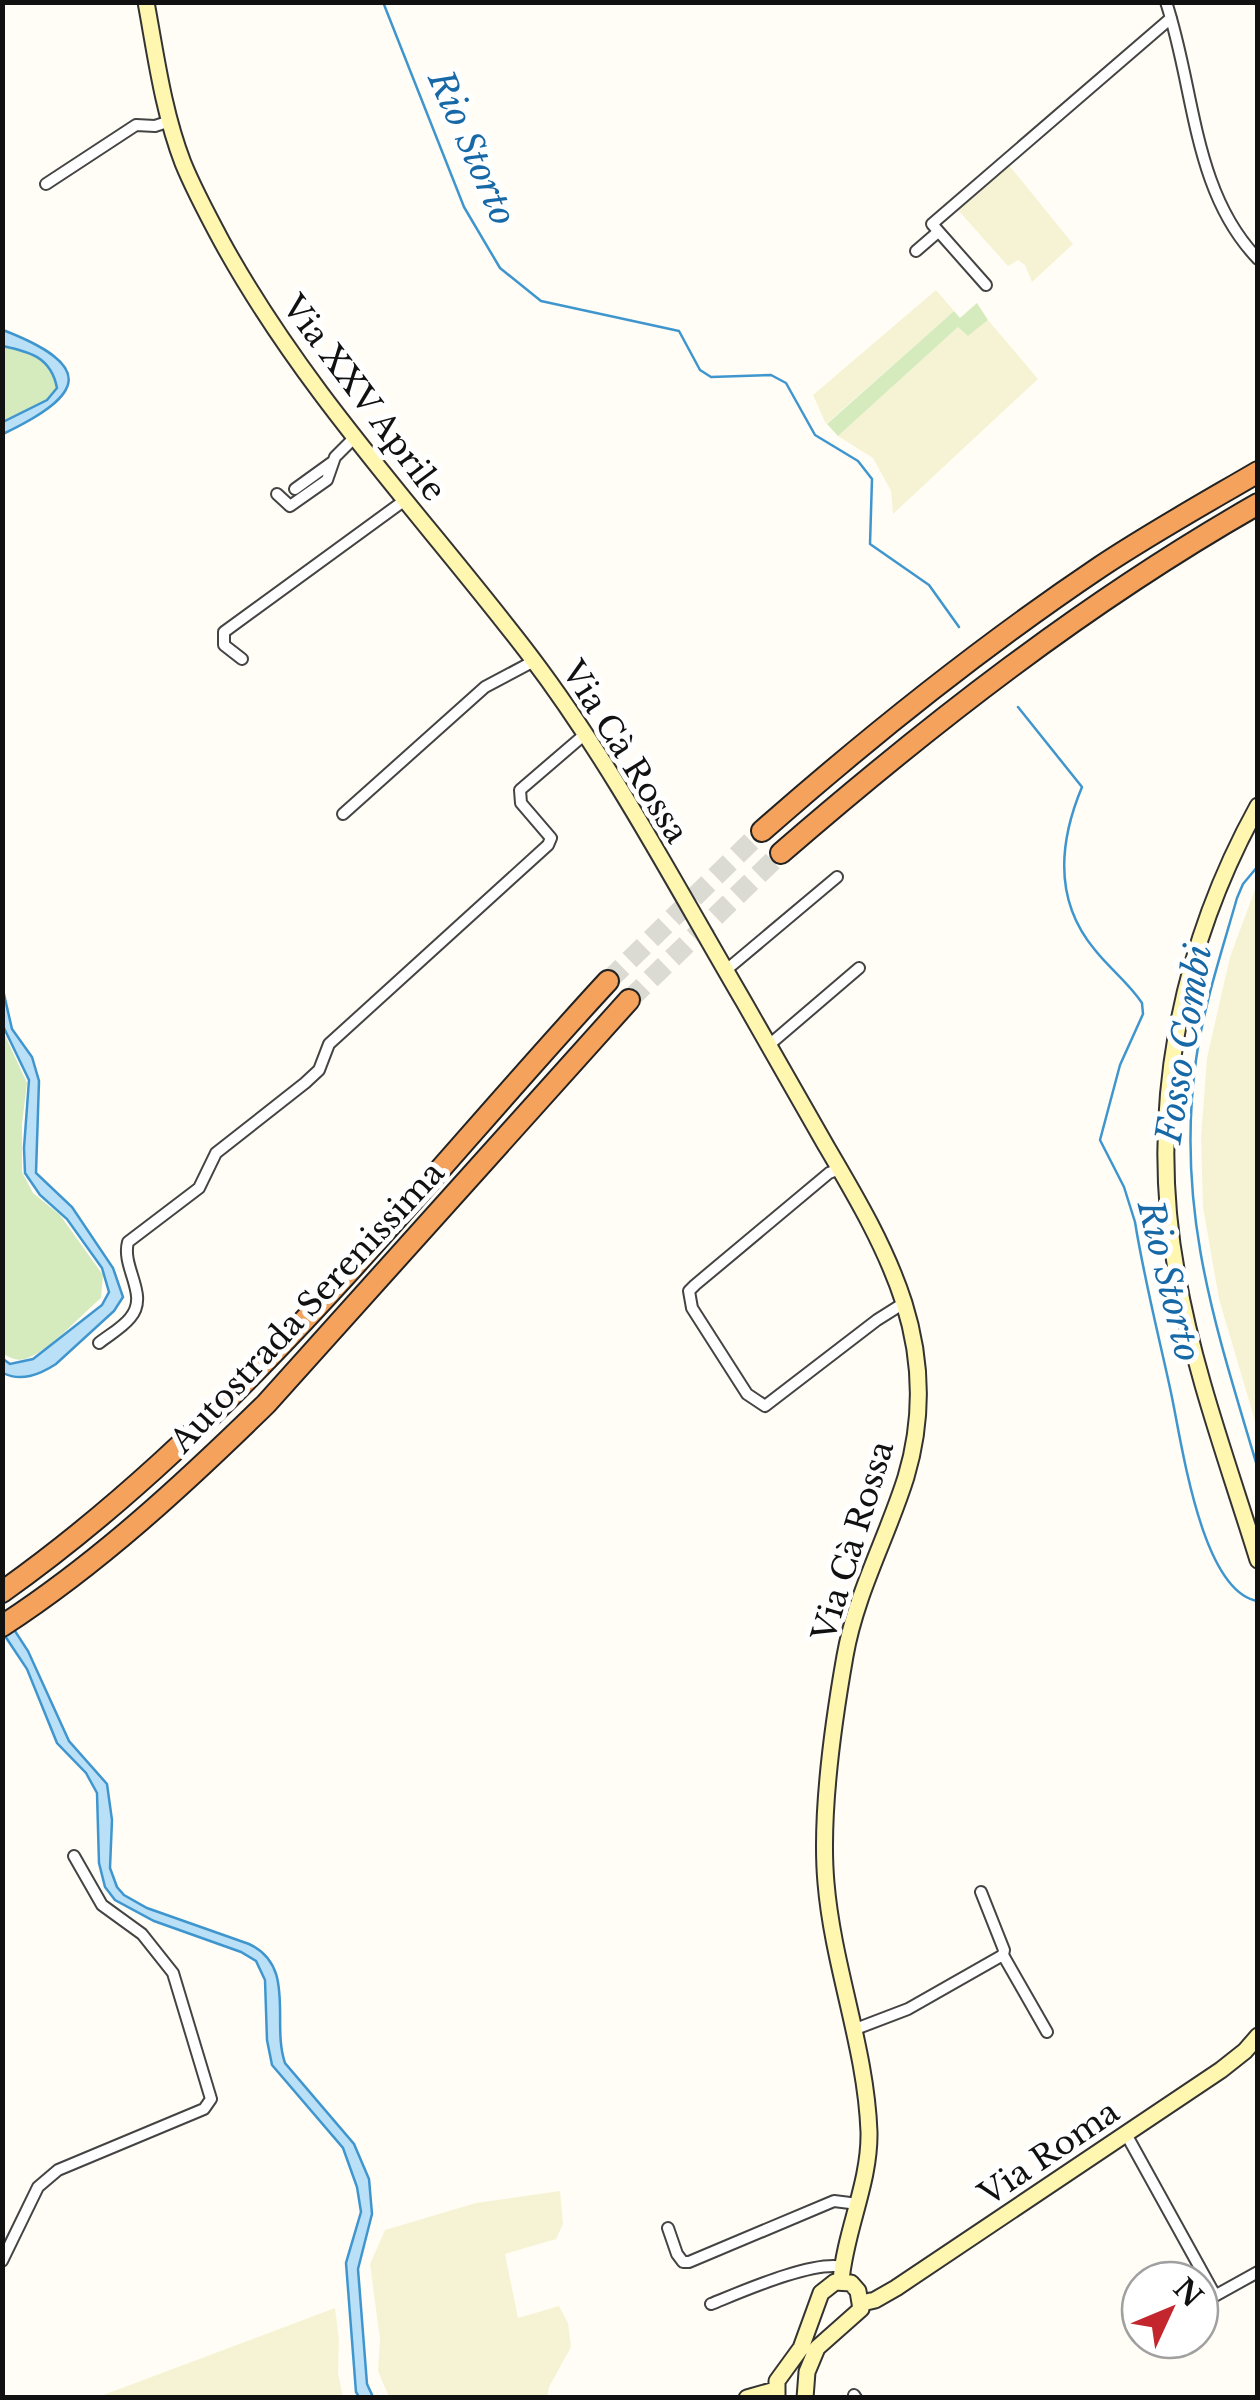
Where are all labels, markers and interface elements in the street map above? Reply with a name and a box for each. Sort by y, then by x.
water label: Rio Storto [419,63,526,232]
street label: Via XXV Aprile [273,287,454,509]
street label: Via Cà Rossa [553,653,697,851]
water label: Fosso Combi [1146,942,1220,1147]
street label: Autostrada Serenissima [161,1153,453,1462]
water label: Rio Storto [1128,1195,1210,1366]
street label: Via Cà Rossa [803,1436,902,1647]
street label: Via Roma [971,2091,1127,2215]
north arrow [1120,2260,1220,2360]
text: N [1166,2271,1209,2315]

